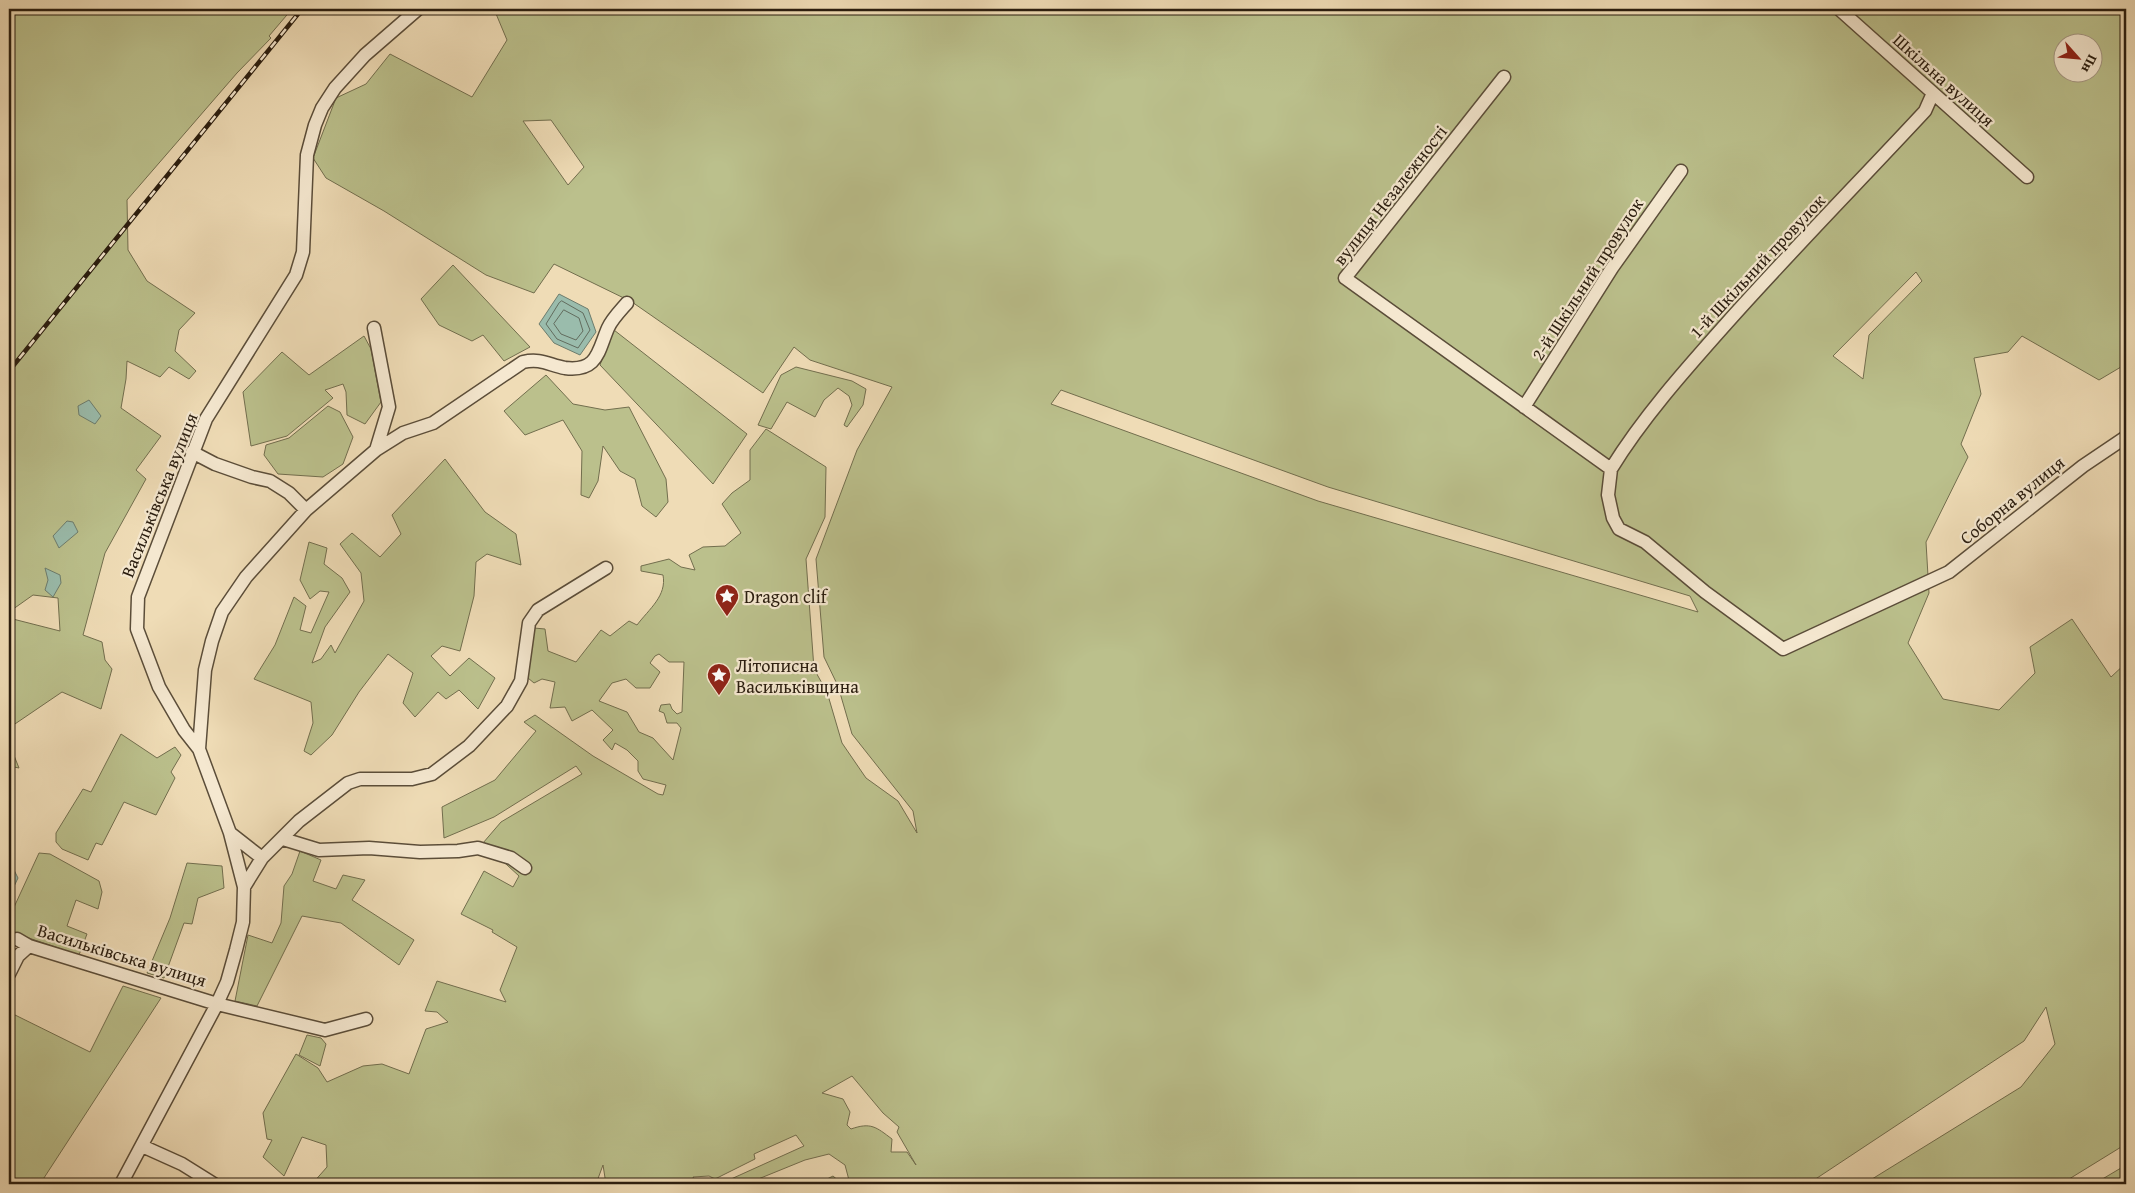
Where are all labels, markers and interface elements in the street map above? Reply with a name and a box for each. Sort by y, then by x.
street label: Шкільна вулиця [1887,27,2001,133]
north arrow [2052,32,2102,82]
text: Пн [2076,51,2103,77]
street label: вулиця Незалежності [1327,119,1453,271]
street label: 1-й Шкільний провулок [1683,187,1832,344]
street label: 2-й Шкільний провулок [1524,192,1650,366]
street label: Васильківська вулиця [114,409,204,581]
street label: Соборна вулиця [1954,449,2070,551]
place icon: Dragon clif [714,583,740,617]
place label: Dragon clif [744,583,829,610]
place label: Літописна Васильківщина [736,652,859,700]
place icon: Літописна Васильківщина [706,662,732,696]
street label: Васильківська вулиця [34,916,210,994]

